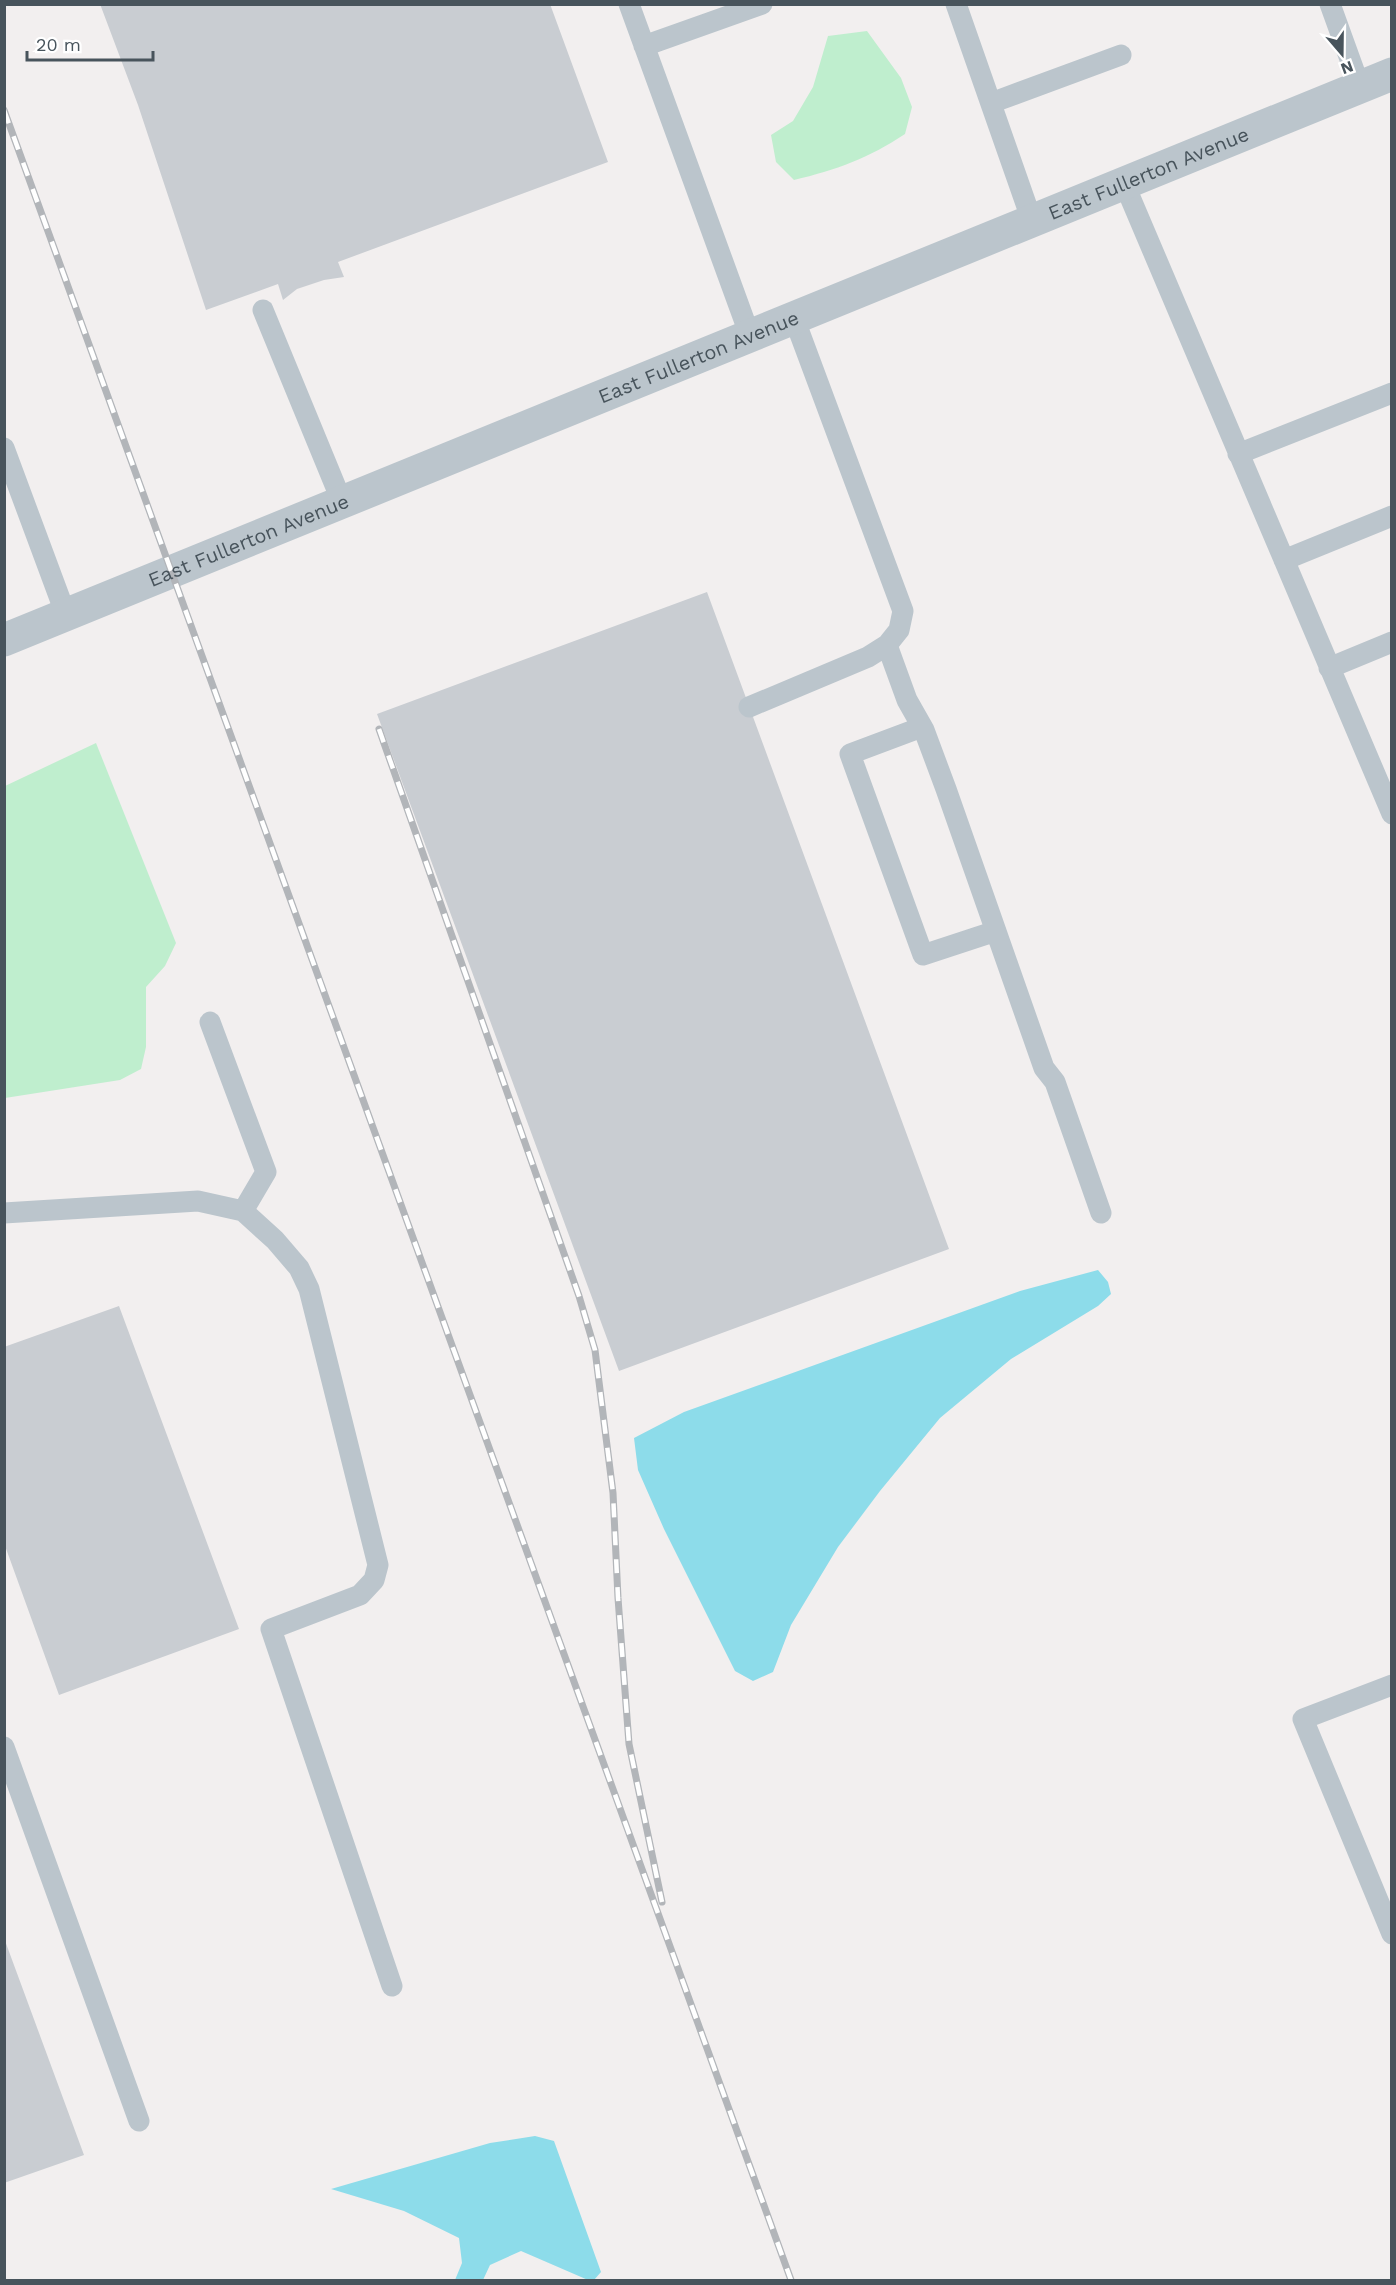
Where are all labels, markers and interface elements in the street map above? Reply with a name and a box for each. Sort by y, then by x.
scale bar [27,24,153,62]
north arrow [1312,24,1372,84]
text: 20 m [36,34,81,55]
text: N [1338,57,1356,79]
street label: East Fullerton Avenue [1045,122,1252,225]
street label: East Fullerton Avenue [595,305,802,408]
street label: East Fullerton Avenue [145,489,352,592]

